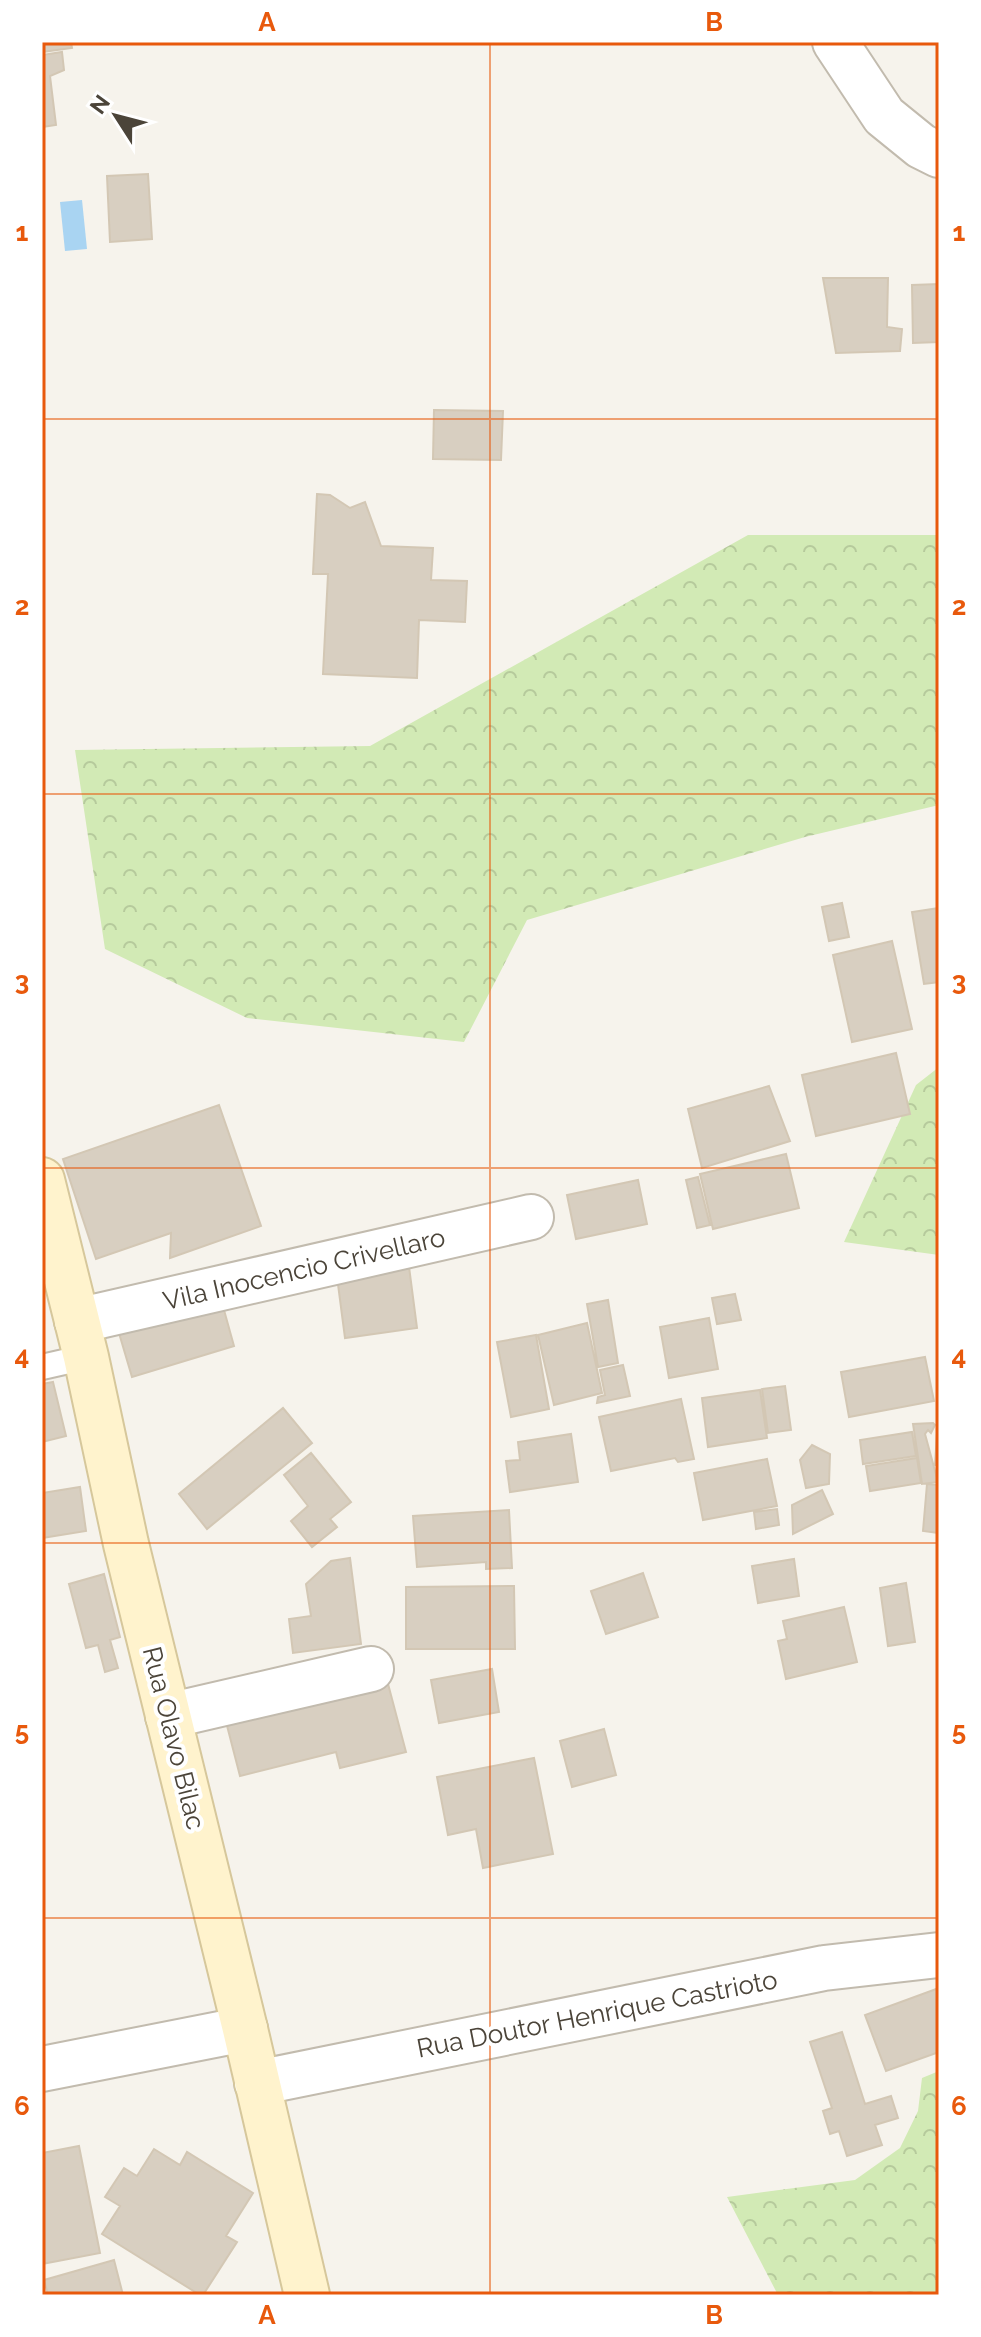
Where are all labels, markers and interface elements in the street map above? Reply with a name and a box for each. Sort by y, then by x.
text: A [258,7,276,37]
text: B [705,7,723,37]
north arrow [76,76,156,156]
text: N [84,90,115,119]
text: 1 [16,217,29,247]
text: 1 [953,217,966,247]
text: 2 [15,591,29,621]
text: 2 [952,591,966,621]
text: 3 [15,966,29,996]
text: 3 [952,966,966,996]
street label: Vila Inocencio Crivellaro [160,1222,448,1316]
text: 4 [15,1341,29,1371]
text: 4 [952,1341,966,1371]
street label: Rua Olavo Bilac [137,1643,211,1833]
text: 5 [15,1716,29,1746]
text: 5 [952,1716,966,1746]
street label: Rua Doutor Henrique Castrioto [414,1964,780,2064]
text: 6 [14,2091,30,2121]
text: 6 [951,2091,967,2121]
text: A [258,2300,276,2330]
text: B [705,2300,723,2330]

